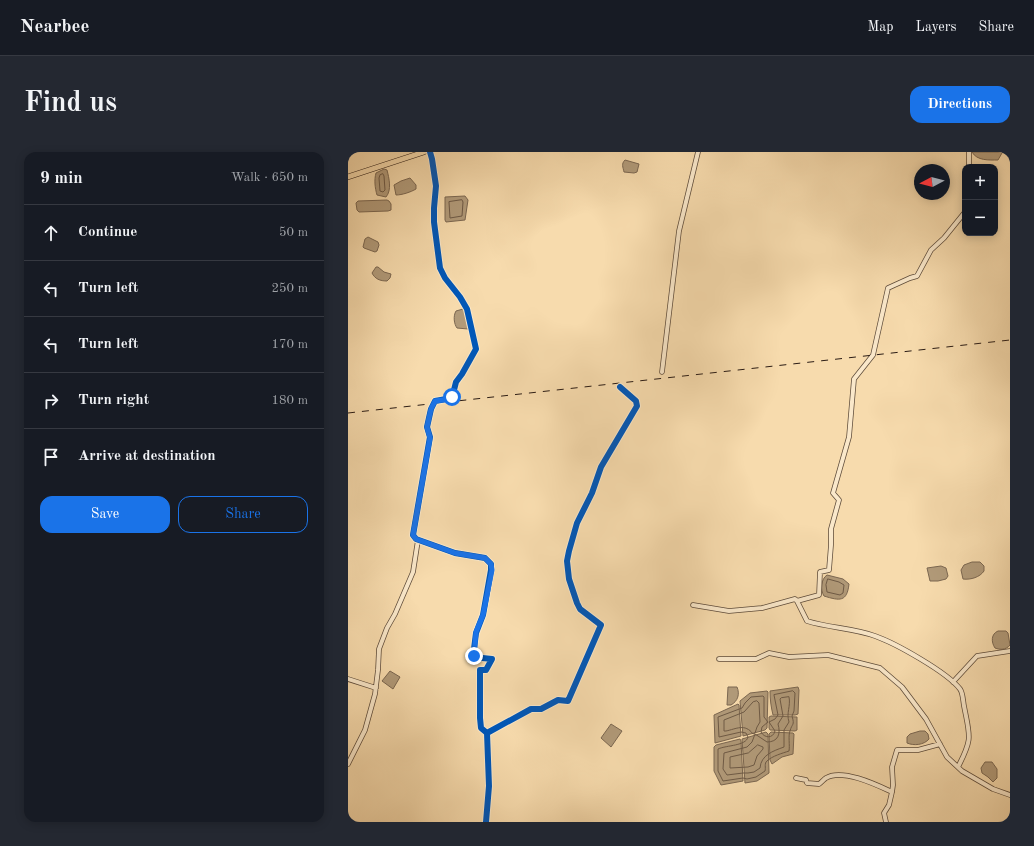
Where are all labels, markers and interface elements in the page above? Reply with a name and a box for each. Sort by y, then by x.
text: Nearbee [20,18,89,37]
text: Map [868,20,894,34]
text: Layers [916,20,957,34]
text: Share [979,20,1014,34]
button: Directions [910,86,1010,123]
text: Find us [24,90,117,118]
north arrow [914,164,950,200]
map controls [962,164,998,236]
button: + [962,164,998,200]
text: 9 min [40,170,83,187]
text: Walk · 650 m [231,171,308,184]
button: − [962,200,998,236]
icon: ahead [40,222,62,244]
text: Continue [78,225,137,240]
text: 50 m [279,226,308,239]
icon: left [40,278,62,300]
text: Turn left [78,281,138,296]
text: 250 m [271,282,308,295]
icon: left [40,334,62,356]
text: Turn left [78,337,138,352]
text: 170 m [271,338,308,351]
route start [443,388,461,406]
icon: right [40,390,62,412]
text: Turn right [78,393,149,408]
text: 180 m [271,394,308,407]
icon: arrive [40,446,62,468]
text: Arrive at destination [78,449,216,464]
button: Save [40,496,170,533]
button: Share [178,496,308,533]
route end [465,647,483,665]

